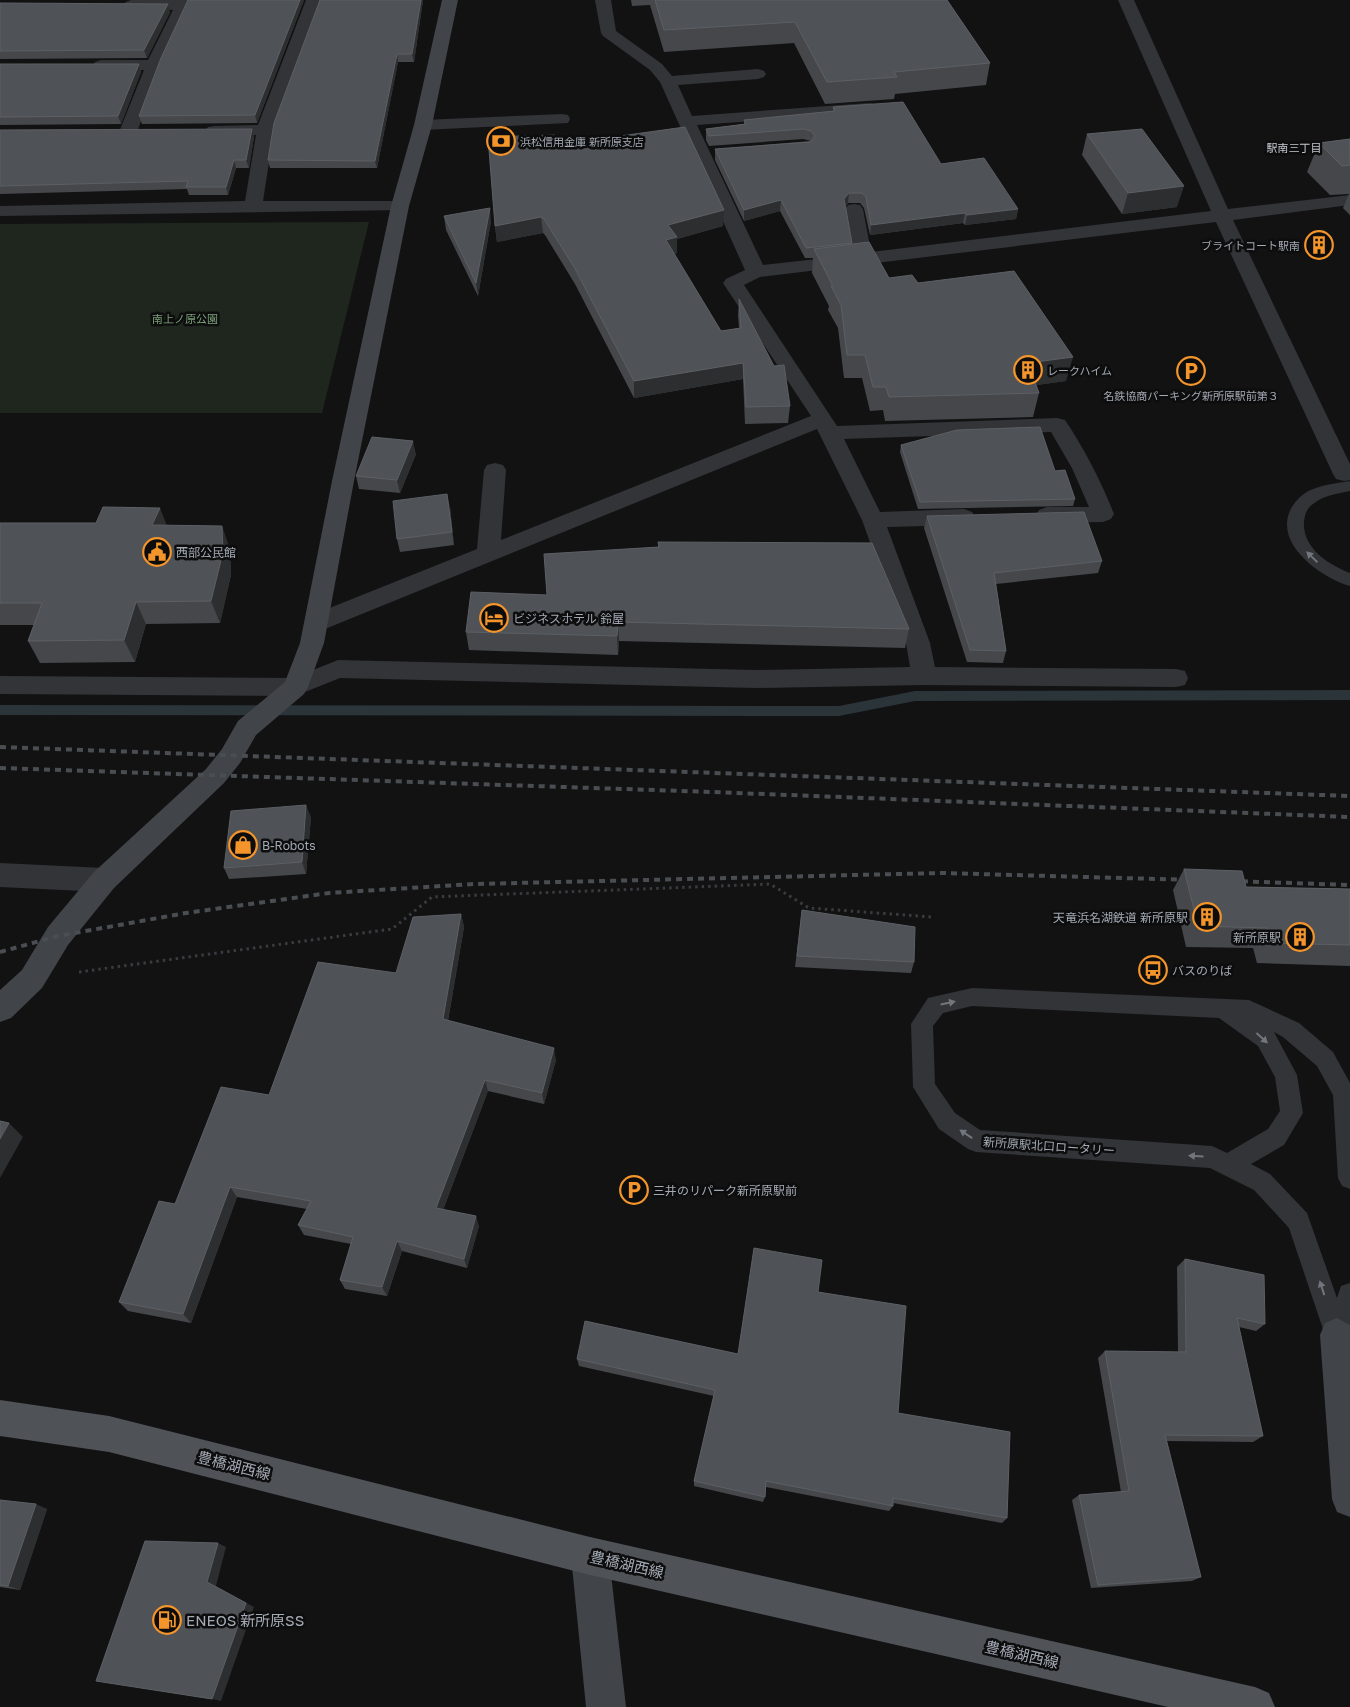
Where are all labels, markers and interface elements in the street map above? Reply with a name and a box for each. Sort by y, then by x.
bank icon: 浜松信用金庫 新所原支店 [486,126,516,156]
place label: 浜松信用金庫 新所原支店 [520,135,644,148]
district label: 駅南三丁目 [1267,141,1322,154]
building icon: ブライトコート駅南 [1304,230,1334,260]
place label: ブライトコート駅南 [1201,239,1300,252]
park label: 南上ノ原公園 [152,312,218,325]
building icon: レークハイム [1013,355,1043,385]
parking icon: 名鉄協商パーキング新所原駅前第３ [1176,356,1206,386]
place label: レークハイム [1047,364,1112,377]
place label: 名鉄協商パーキング新所原駅前第３ [1103,389,1279,402]
public building icon: 西部公民館 [142,537,172,567]
place label: 西部公民館 [176,545,236,560]
one-way arrow [1307,551,1319,563]
hotel icon: ビジネスホテル 鈴屋 [479,603,509,633]
place label: ビジネスホテル 鈴屋 [513,611,624,626]
shop icon: B-Robots [228,830,258,860]
place label: B-Robots [262,838,316,853]
building icon: 天竜浜名湖鉄道 新所原駅 [1192,902,1222,932]
place label: 天竜浜名湖鉄道 新所原駅 [1053,910,1188,925]
building icon: 新所原駅 [1285,922,1315,952]
place label: 新所原駅 [1233,930,1281,945]
bus stop icon: バスのりば [1138,955,1168,985]
place label: バスのりば [1172,963,1232,978]
one-way arrow [941,999,956,1007]
one-way arrow [1256,1032,1268,1044]
one-way arrow [959,1129,972,1139]
street label: 新所原駅北口ロータリー [983,1134,1115,1158]
one-way arrow [1187,1151,1203,1159]
parking icon: 三井のリパーク新所原駅前 [619,1175,649,1205]
place label: 三井のリパーク新所原駅前 [653,1183,797,1198]
one-way arrow [1317,1281,1325,1296]
street label: 豊橋湖西線 [195,1447,273,1483]
street label: 豊橋湖西線 [588,1547,666,1581]
fuel station icon: ENEOS 新所原SS [152,1605,182,1635]
place label: ENEOS 新所原SS [186,1611,304,1629]
street label: 豊橋湖西線 [983,1637,1061,1671]

